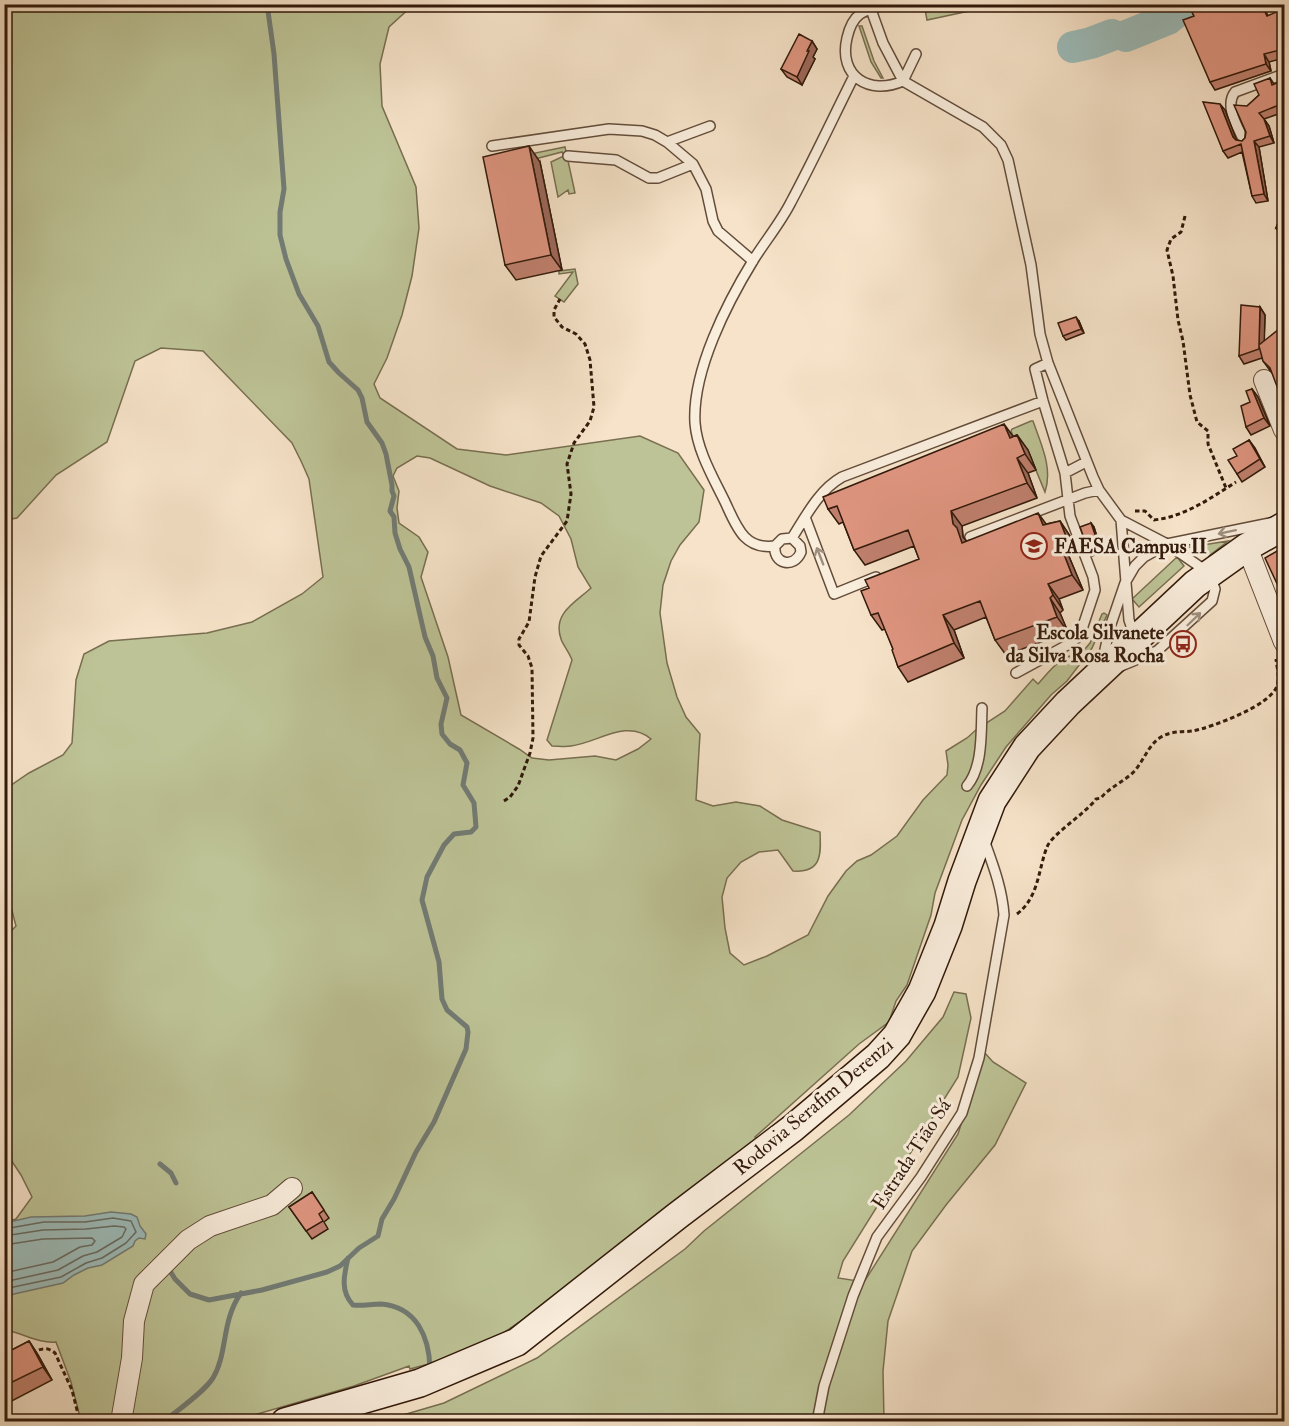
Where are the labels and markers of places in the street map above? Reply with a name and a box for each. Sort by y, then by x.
school or university icon: FAESA Campus II [1019,531,1049,561]
place label: FAESA Campus II [1054,534,1207,560]
place label: Escola Silvanete da Silva Rosa Rocha [1006,620,1165,668]
bus stop icon: Escola Silvanete da Silva Rosa Rocha [1168,629,1198,659]

